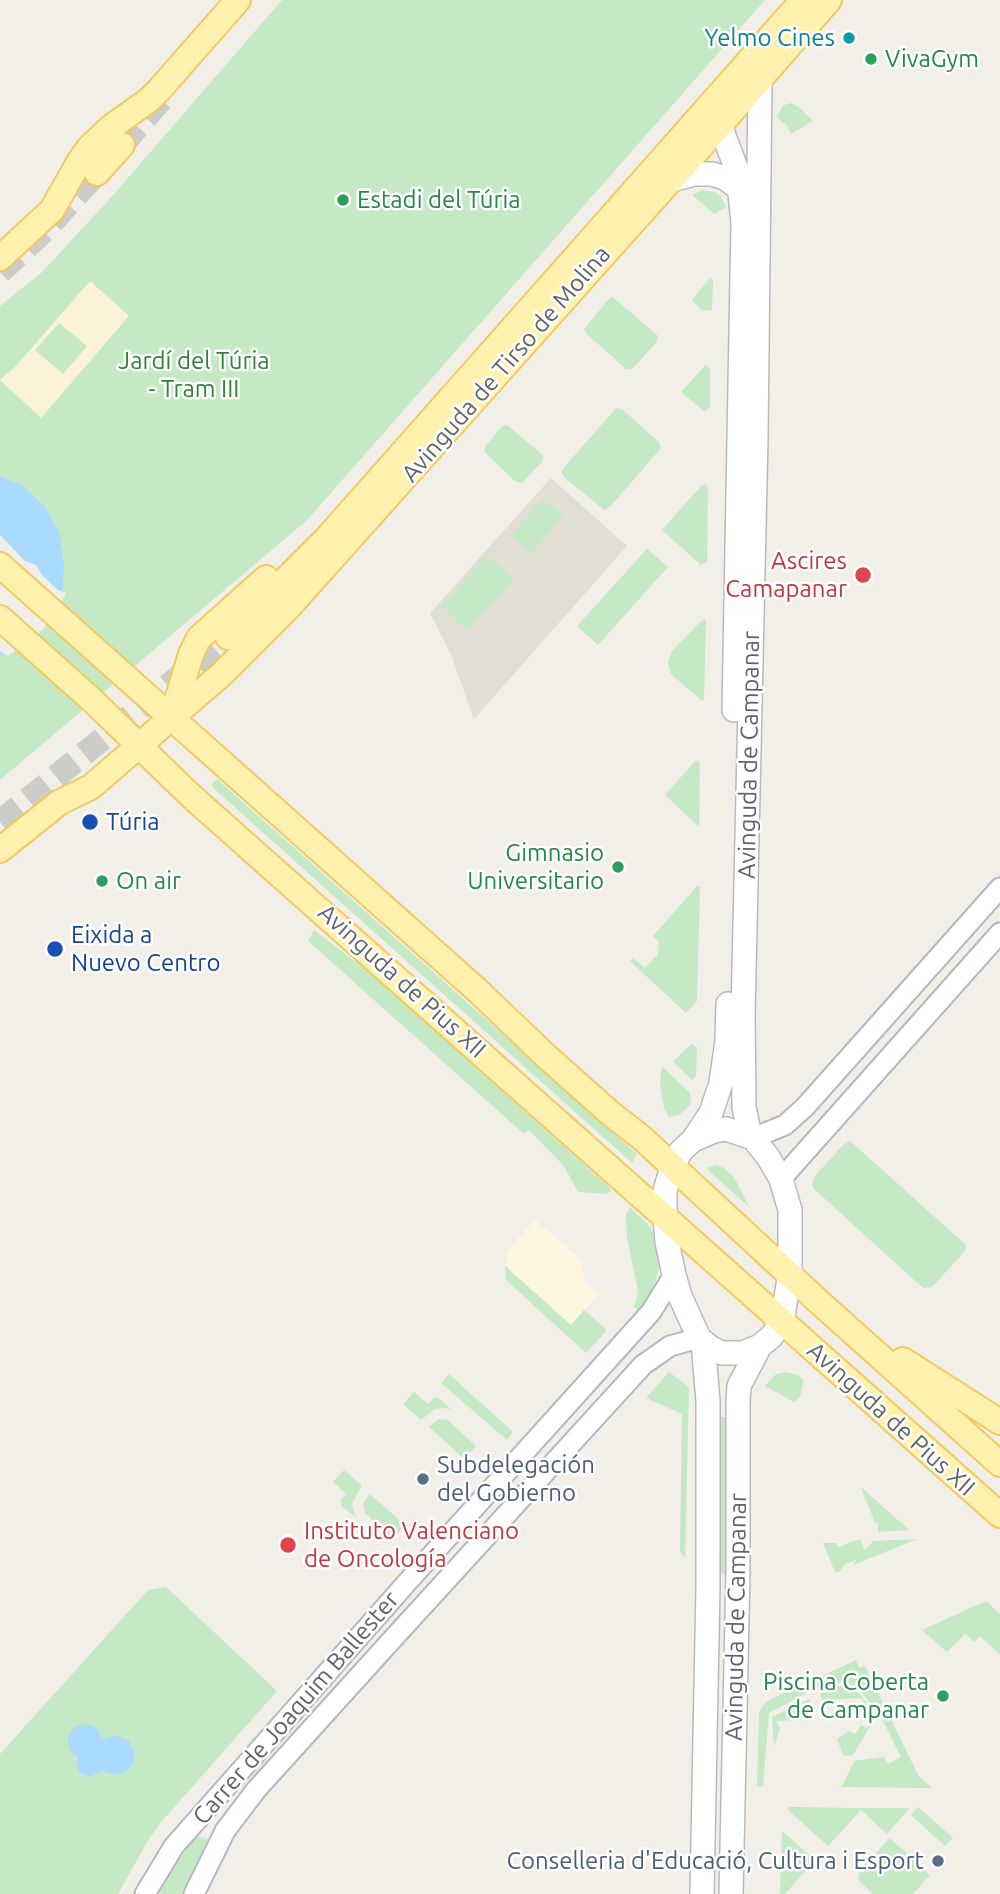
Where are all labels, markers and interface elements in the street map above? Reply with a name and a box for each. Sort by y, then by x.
place label: Yelmo Cines [704,24,835,52]
marker: Yelmo Cines [841,30,857,46]
place label: VivaGym [885,45,979,73]
marker: VivaGym [863,51,879,67]
place label: Estadi del Túria [357,186,521,214]
marker: Estadi del Túria [335,192,351,208]
street label: Avinguda de Tirso de Molina [396,240,616,488]
park label: Jardí del Túria - Tram III [118,347,270,403]
place label: Ascires Camapanar [725,547,847,603]
marker: Ascires Camapanar [853,565,873,585]
street label: Avinguda de Campanar [732,631,766,879]
place label: Túria [106,808,160,836]
marker: Túria [80,812,100,832]
place label: Gimnasio Universitario [467,839,604,895]
marker: Gimnasio Universitario [610,859,626,875]
place label: On air [116,867,181,895]
marker: On air [94,873,110,889]
street label: Avinguda de Pius XII [312,898,492,1064]
place label: Eixida a Nuevo Centro [71,921,220,977]
marker: Eixida a Nuevo Centro [45,939,65,959]
street label: Avinguda de Pius XII [801,1336,981,1502]
place label: Subdelegación del Gobierno [437,1451,595,1507]
marker: Subdelegación del Gobierno [415,1471,431,1487]
street label: Avinguda de Campanar [719,1493,753,1741]
place label: Instituto Valenciano de Oncología [304,1517,519,1573]
marker: Instituto Valenciano de Oncología [278,1535,298,1555]
street label: Carrer de Joaquim Ballester [187,1586,405,1830]
place label: Piscina Coberta de Campanar [763,1668,929,1724]
marker: Piscina Coberta de Campanar [935,1688,951,1704]
place label: Conselleria d'Educació, Cultura i Esport [506,1847,924,1875]
marker: Conselleria d'Educació, Cultura i Esport [930,1853,946,1869]

